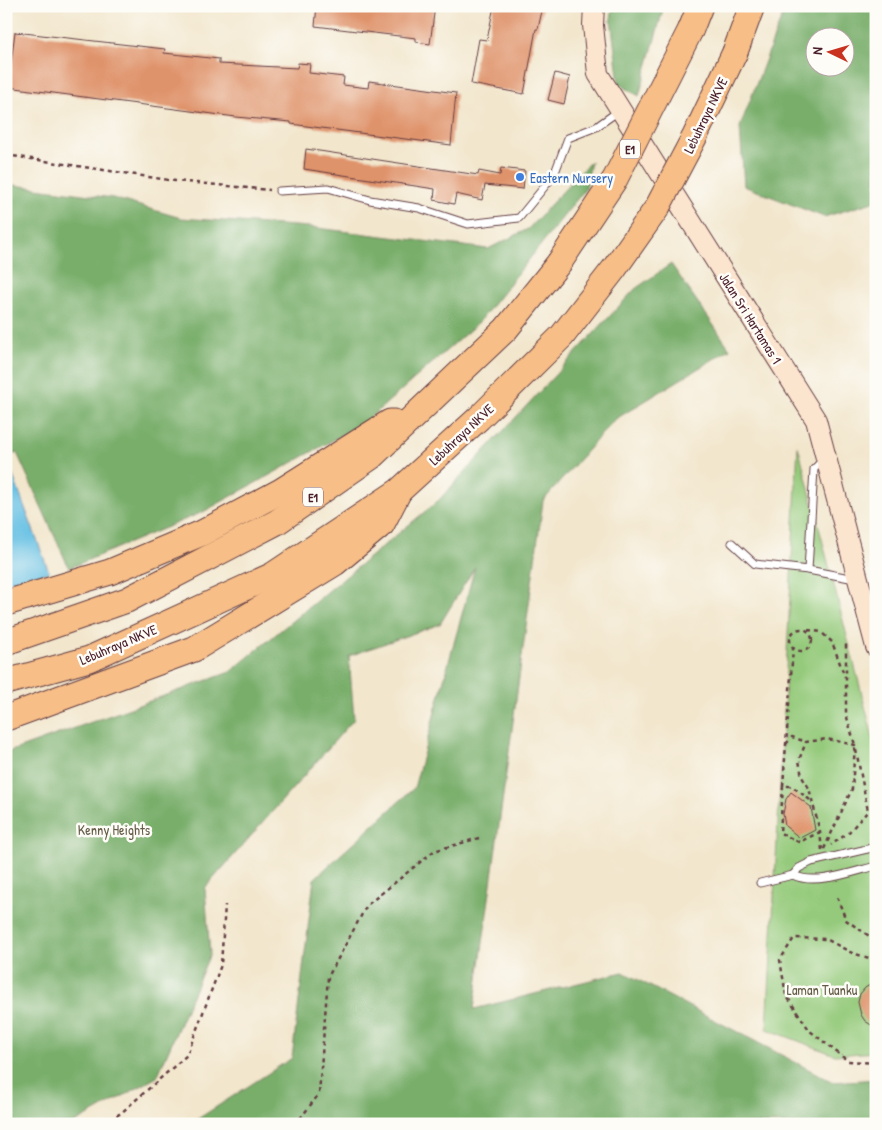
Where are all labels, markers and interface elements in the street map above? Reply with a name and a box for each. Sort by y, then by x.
north arrow [804,28,854,78]
text: N [807,46,826,55]
street label: Lebuhraya NKVE [678,74,732,157]
road number: E1 [620,140,640,158]
place label: Eastern Nursery [530,168,613,188]
marker: Eastern Nursery [514,171,526,183]
street label: Jalan Sri Hartamas 1 [715,269,787,367]
street label: Lebuhraya NKVE [424,399,498,470]
road number: E1 [303,488,323,507]
street label: Lebuhraya NKVE [76,619,160,670]
park label: Kenny Heights [78,820,150,840]
park label: Laman Tuanku [787,980,858,999]

